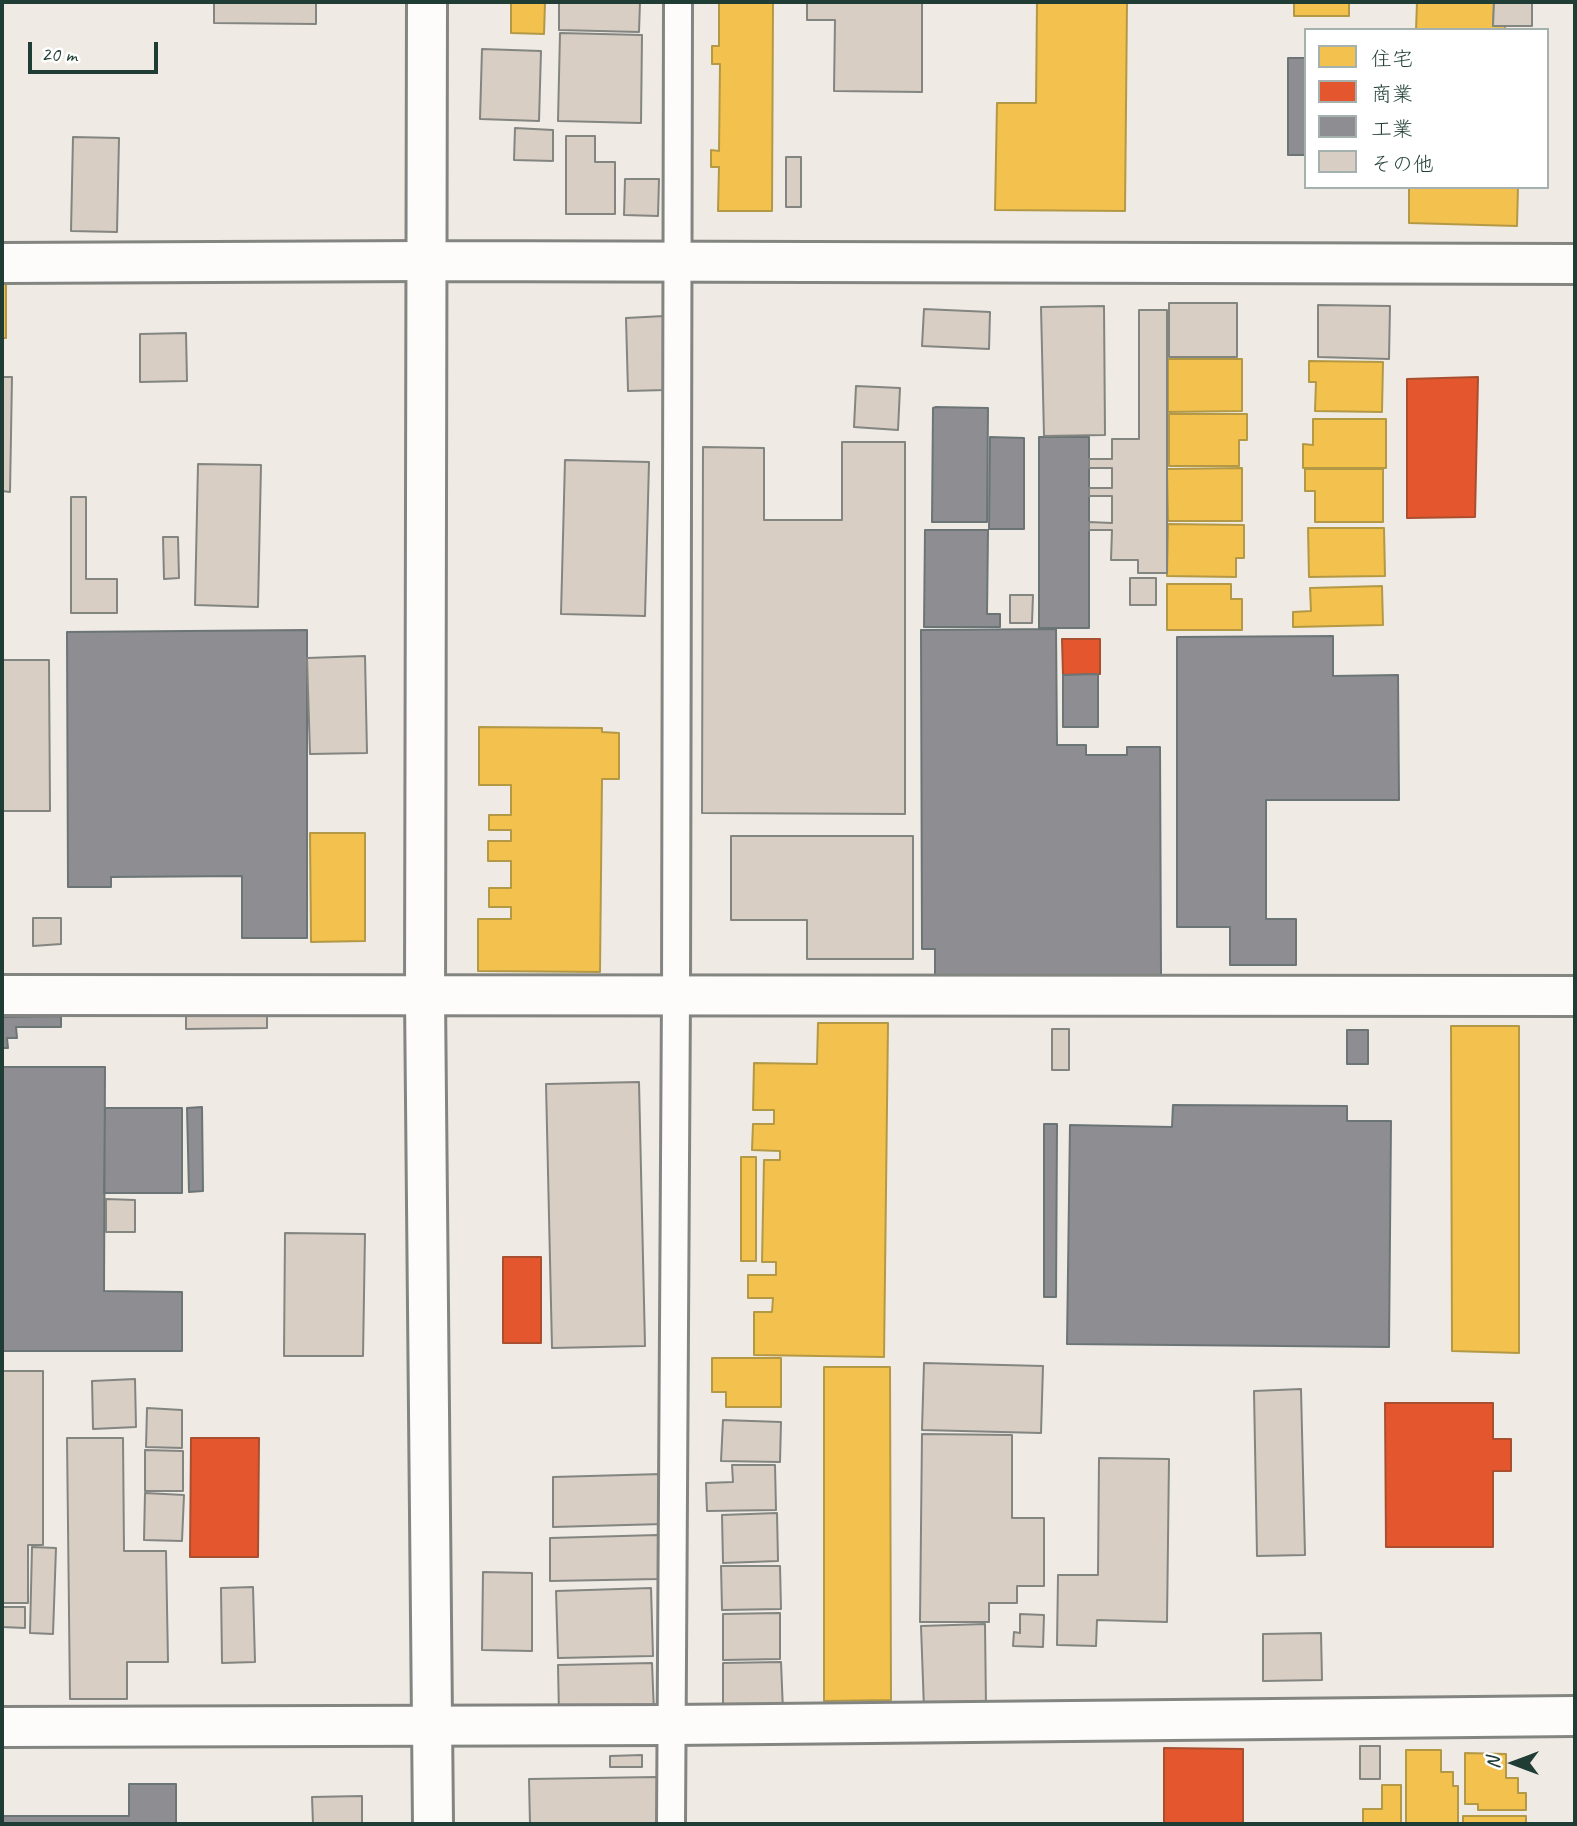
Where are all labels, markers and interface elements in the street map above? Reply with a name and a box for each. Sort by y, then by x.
scale bar [32,28,161,72]
legend [1304,28,1549,189]
text: 20 m [41,41,77,67]
text: 住宅 [1371,46,1413,72]
text: 商業 [1371,81,1413,107]
text: 工業 [1371,116,1413,142]
text: その他 [1371,151,1434,177]
north arrow [1479,1728,1549,1798]
text: N [1481,1757,1505,1769]

